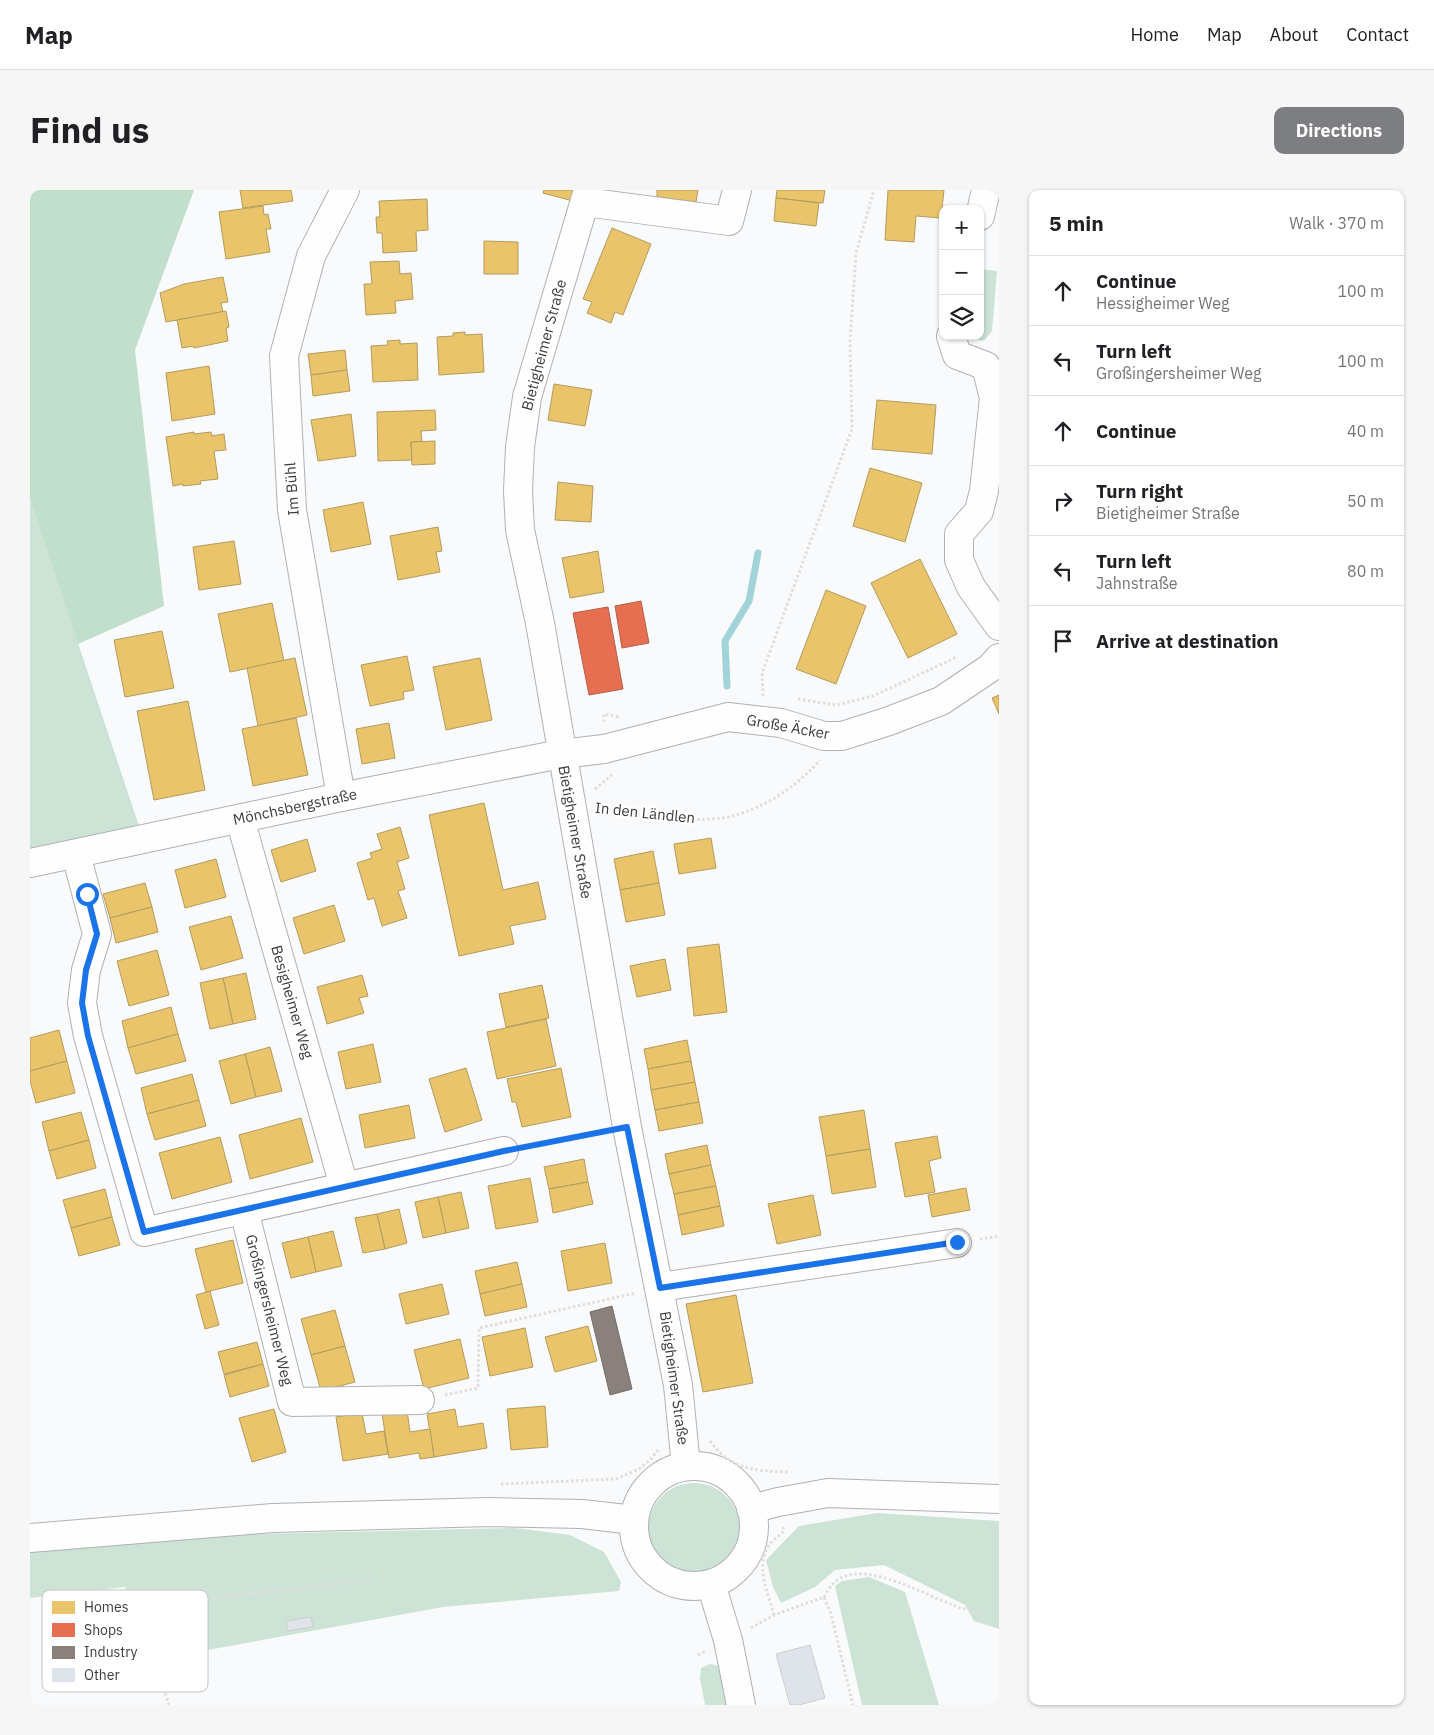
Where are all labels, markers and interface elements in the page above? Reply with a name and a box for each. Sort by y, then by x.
text: Map [25,19,73,51]
text: Home [1131,23,1179,46]
text: Map [1207,23,1242,46]
text: About [1270,23,1318,46]
text: Contact [1346,23,1409,46]
text: Find us [30,107,149,153]
button: Directions [1274,107,1404,154]
map controls [939,205,984,340]
button: + [939,205,984,250]
text: 5 min [1049,209,1104,237]
text: Walk · 370 m [1289,213,1384,233]
button: − [939,250,984,295]
text: Continue [1096,269,1176,293]
street label: Bietigheimer Straße [517,277,570,412]
icon: ahead [1049,277,1077,305]
text: 100 m [1337,281,1384,301]
text: Hessigheimer Weg [1096,293,1230,313]
button: layers [939,295,984,340]
text: Turn left [1096,339,1172,363]
icon: left [1049,347,1077,375]
text: 100 m [1337,351,1384,371]
text: Großingersheimer Weg [1096,363,1261,383]
icon: ahead [1049,417,1077,445]
text: Continue [1096,419,1176,443]
text: 40 m [1347,421,1384,441]
street label: Im Bühl [280,462,303,516]
text: Turn right [1096,479,1183,503]
icon: right [1049,487,1077,515]
text: 50 m [1347,491,1384,511]
text: Bietigheimer Straße [1096,503,1240,523]
text: Turn left [1096,549,1172,573]
icon: left [1049,557,1077,585]
text: 80 m [1347,561,1384,581]
text: Jahnstraße [1096,573,1178,593]
icon: arrive [1049,627,1077,655]
text: Arrive at destination [1096,629,1279,653]
street label: Große Äcker [745,710,832,743]
street label: Bietigheimer Straße [554,764,597,900]
street label: Mönchsbergstraße [231,784,359,829]
street label: In den Ländlen [594,798,696,827]
route start [76,883,99,906]
street label: Besigheimer Weg [267,943,318,1061]
route end [946,1231,969,1254]
street label: Großingersheimer Weg [242,1232,297,1387]
street label: Bietigheimer Straße [656,1310,693,1446]
legend [42,1590,208,1692]
text: Homes [84,1598,129,1616]
text: Shops [84,1621,123,1639]
text: Industry [84,1643,138,1661]
text: Other [84,1666,120,1684]

